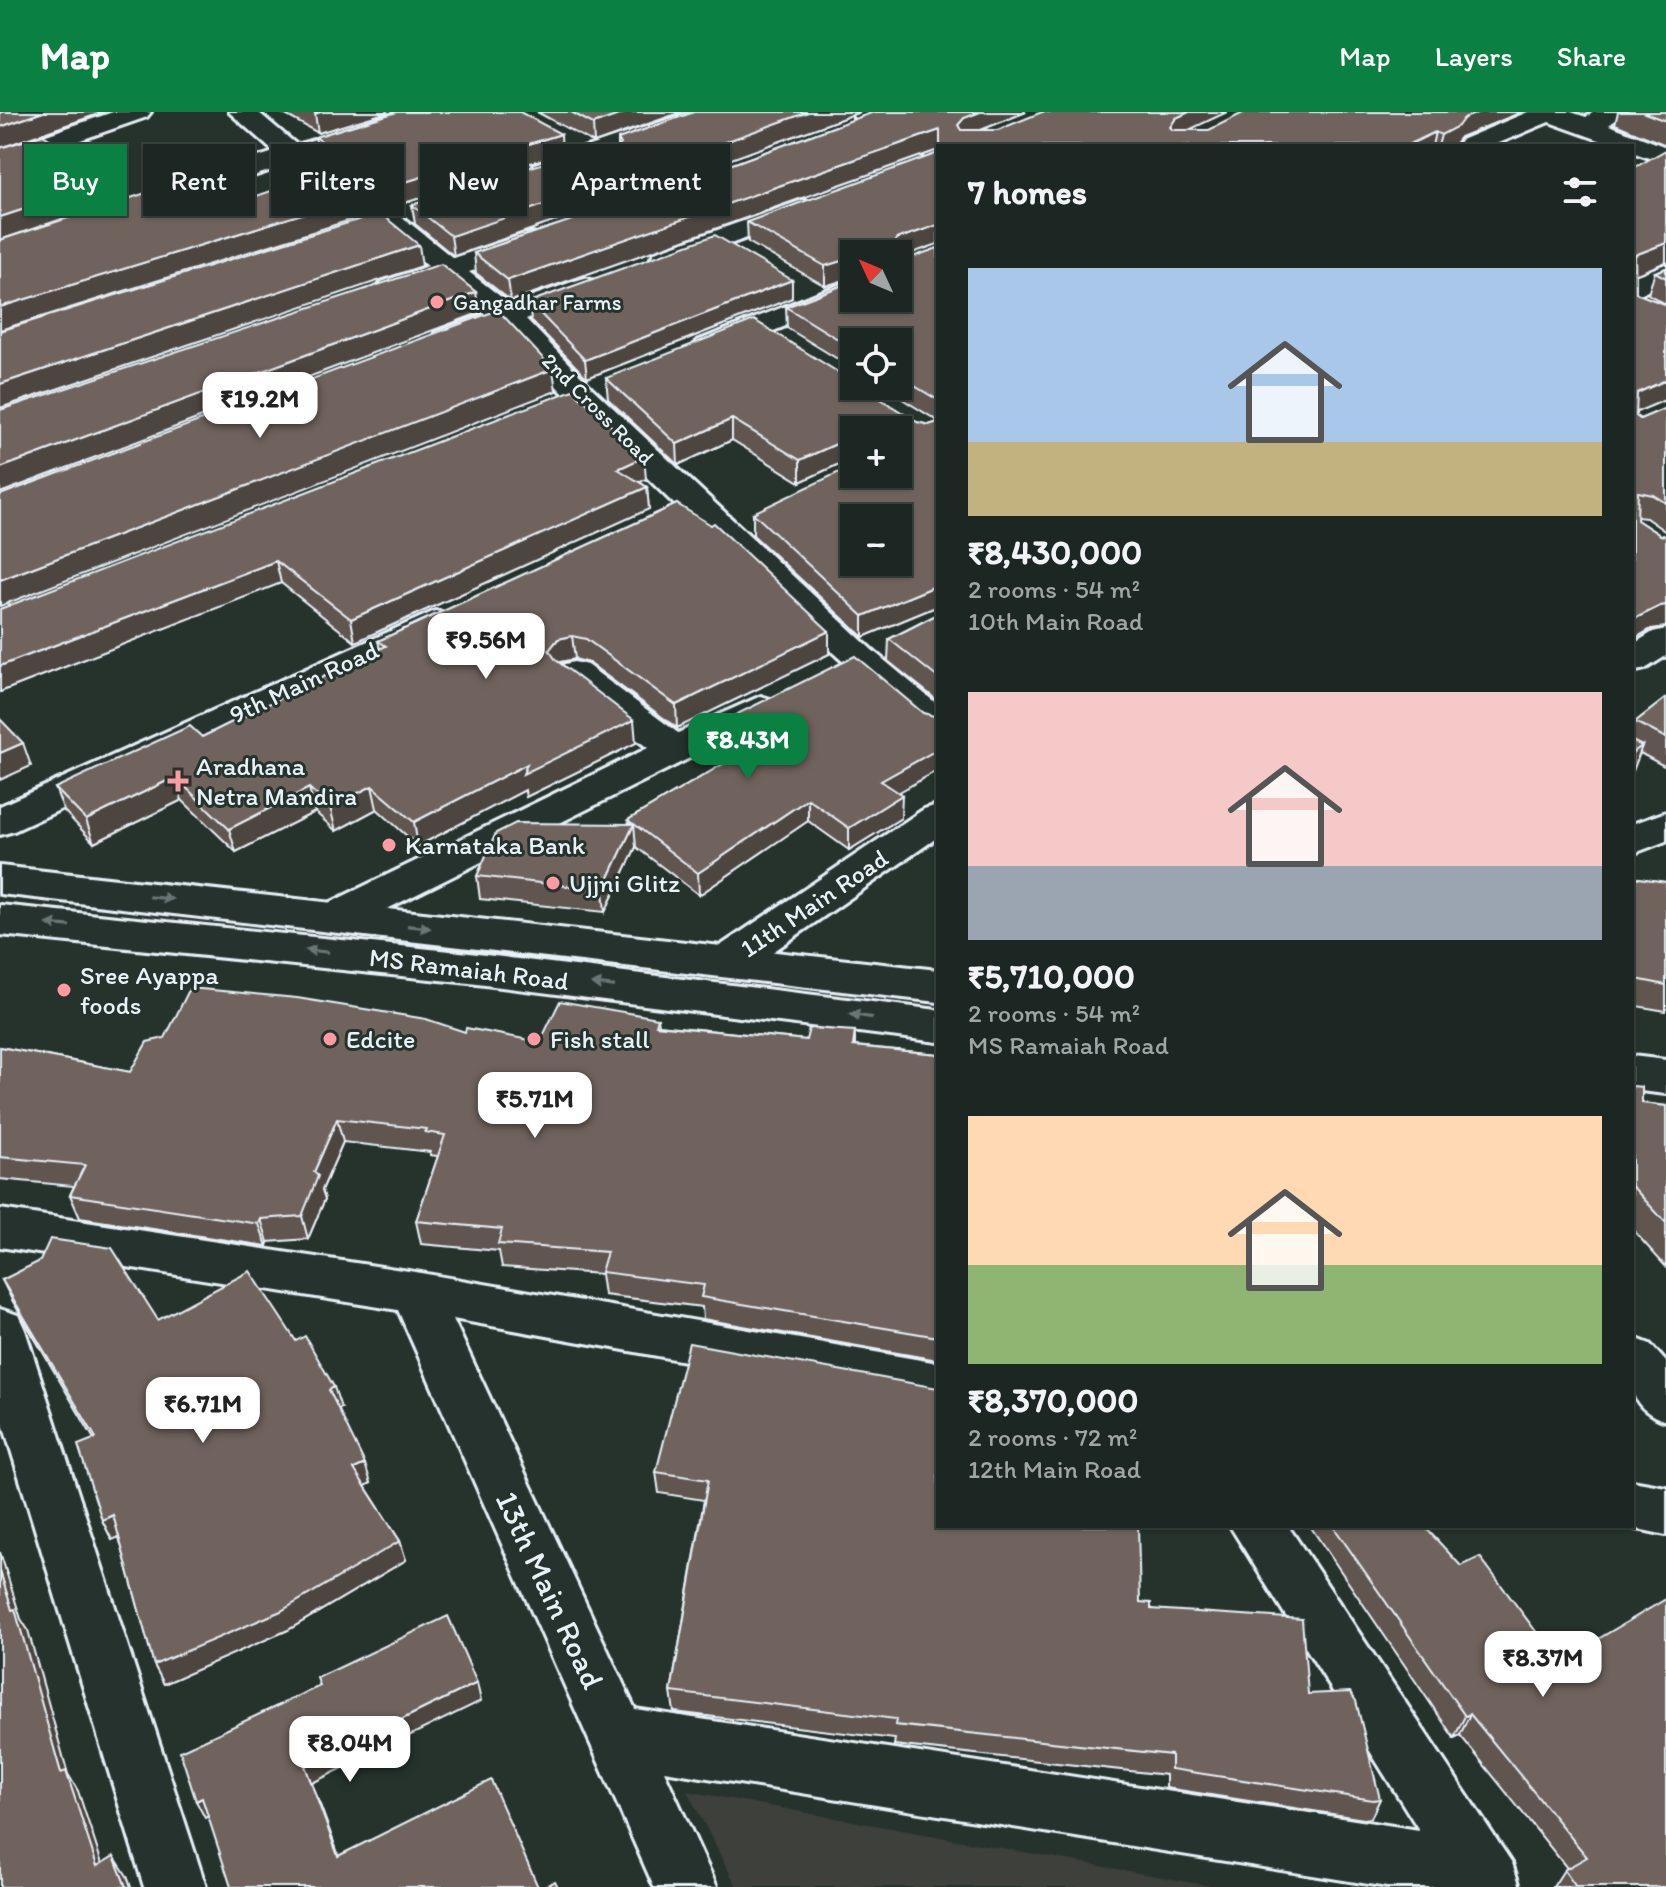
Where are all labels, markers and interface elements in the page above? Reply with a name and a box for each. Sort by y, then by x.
text: Map [40,33,110,79]
text: Map [1339,39,1391,73]
text: Layers [1435,39,1513,73]
text: Share [1557,39,1626,73]
chip: Buy [24,144,127,216]
chip: Rent [143,144,255,216]
chip: Filters [271,144,404,216]
chip: New [420,144,527,216]
chip: Apartment [543,144,730,216]
icon: filters [1558,170,1602,214]
text: 7 homes [968,172,1087,213]
north arrow [840,240,912,312]
map controls [840,240,912,576]
place label: Gangadhar Farms [453,289,622,316]
marker: Gangadhar Farms [428,293,446,311]
icon: home [1213,320,1357,464]
button: locate [840,328,912,400]
street label: 2nd Cross Road [536,347,660,471]
pin: ₹19.2M [195,372,325,440]
text: ₹19.2M [221,382,299,414]
button: + [840,416,912,488]
button: − [840,504,912,576]
text: ₹8,430,000 [968,532,1142,573]
text: 2 rooms · 54 m² [968,573,1140,605]
text: 10th Main Road [968,605,1143,637]
pin: ₹9.56M [421,613,551,681]
text: ₹9.56M [446,623,526,655]
street label: 9th Main Road [224,633,384,731]
pin: ₹8.43M [683,713,813,781]
text: ₹8.43M [706,723,790,755]
icon: home [1213,744,1357,888]
place label: Aradhana Netra Mandira [196,750,357,812]
marker: Aradhana Netra Mandira [167,770,189,792]
place label: Karnataka Bank [405,829,586,861]
marker: Karnataka Bank [380,836,398,854]
street label: 11th Main Road [734,841,895,964]
place label: Ujjni Glitz [569,867,680,899]
marker: Ujjni Glitz [544,874,562,892]
one-way arrow [149,891,174,904]
one-way arrow [45,919,70,932]
one-way arrow [407,921,432,934]
street label: MS Ramaiah Road [367,941,571,997]
one-way arrow [304,945,329,958]
text: ₹5,710,000 [968,956,1135,997]
place label: Sree Ayappa foods [80,959,219,1021]
one-way arrow [590,978,615,991]
marker: Sree Ayappa foods [55,981,73,999]
text: 2 rooms · 54 m² [968,997,1140,1029]
one-way arrow [848,1009,873,1022]
place label: Edcite [346,1023,415,1055]
place label: Fish stall [550,1023,650,1055]
text: MS Ramaiah Road [968,1029,1169,1061]
marker: Edcite [321,1030,339,1048]
marker: Fish stall [525,1030,543,1048]
pin: ₹5.71M [470,1072,600,1140]
text: ₹5.71M [496,1082,574,1114]
icon: home [1213,1168,1357,1312]
pin: ₹6.71M [138,1377,268,1445]
text: ₹8,370,000 [968,1380,1139,1421]
text: ₹6.71M [164,1387,242,1419]
text: 2 rooms · 72 m² [968,1421,1137,1453]
text: 12th Main Road [968,1453,1141,1485]
street label: 13th Main Road [488,1485,613,1695]
pin: ₹8.37M [1478,1631,1608,1699]
text: ₹8.37M [1503,1641,1583,1673]
pin: ₹8.04M [285,1716,415,1784]
text: ₹8.04M [307,1726,393,1758]

